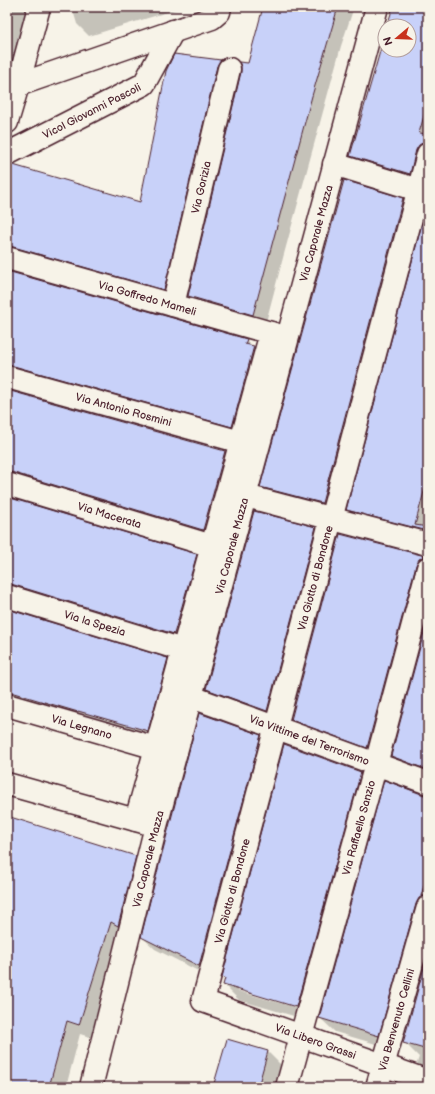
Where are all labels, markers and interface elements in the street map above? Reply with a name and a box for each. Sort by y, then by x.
north arrow [377,18,417,58]
text: N [381,35,396,47]
street label: Vicol Giovanni Pascoli [40,81,143,142]
street label: Via Gorizia [189,160,214,215]
street label: Via Caporale Mazza [297,184,336,283]
street label: Via Goffredo Mameli [97,278,198,318]
street label: Via Antonio Rosmini [74,390,173,429]
street label: Via Caporale Mazza [213,496,251,596]
street label: Via Macerata [76,500,143,531]
street label: Via Giotto di Bondone [295,524,336,632]
street label: Via la Spezia [62,608,127,639]
street label: Via Legnano [50,712,114,742]
street label: Via Vittime del Terrorismo [247,712,371,768]
street label: Via Raffaello Sanzio [340,779,378,877]
street label: Via Caporale Mazza [130,809,167,909]
street label: Via Giotto di Bondone [212,837,253,945]
street label: Via Benvenuto Cellini [376,967,417,1072]
street label: Via Libero Grassi [273,1021,358,1062]

